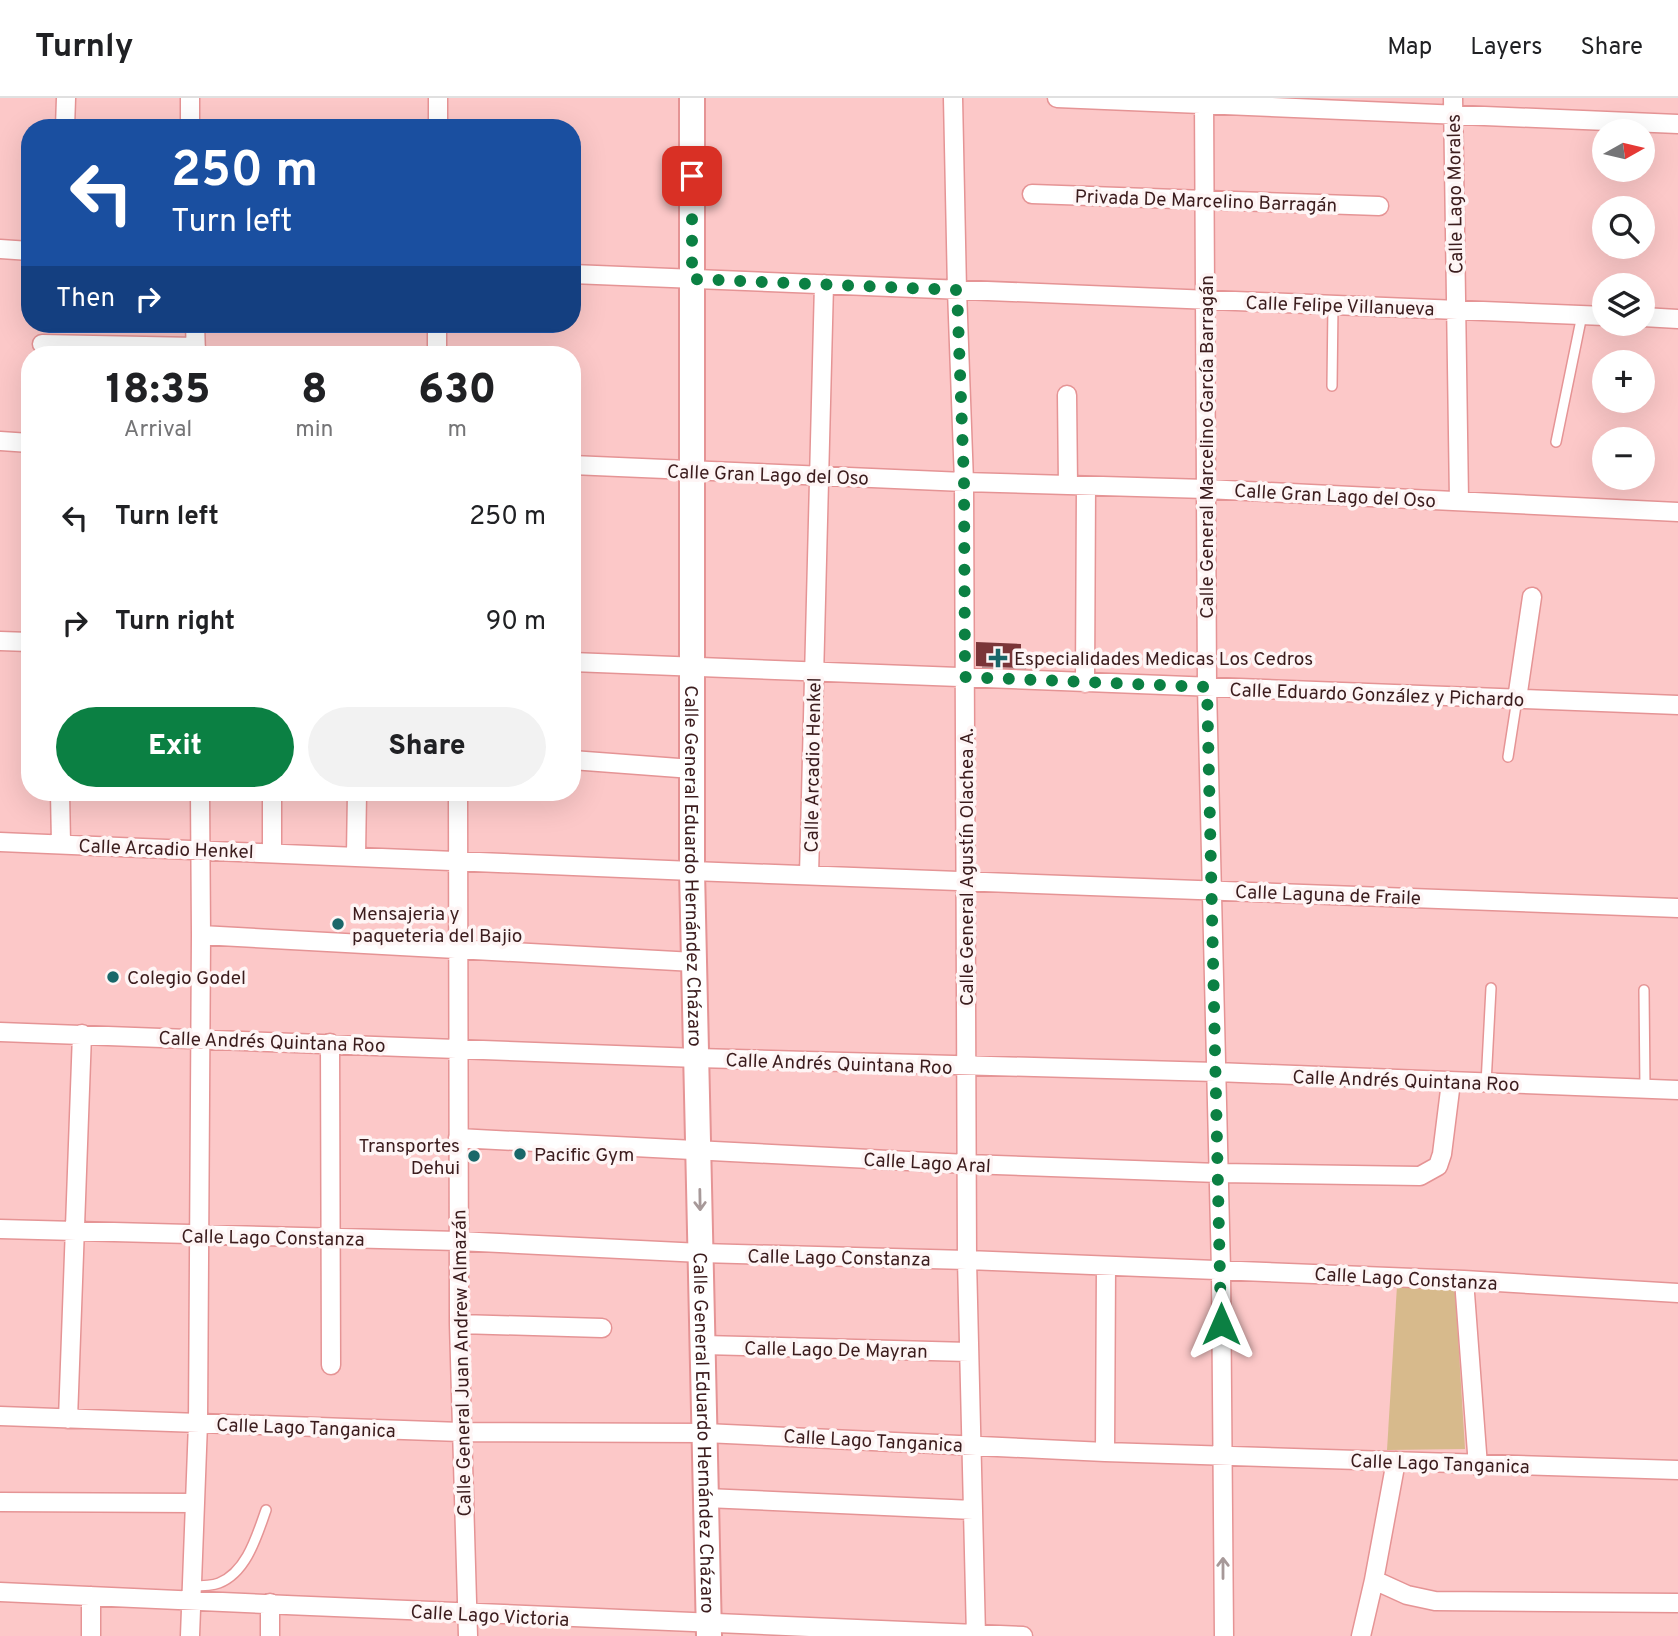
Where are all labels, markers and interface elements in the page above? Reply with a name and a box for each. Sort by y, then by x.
text: Turnly [35,27,133,69]
text: Map [1387,33,1432,63]
text: Layers [1470,33,1542,63]
text: Share [1580,33,1643,63]
street label: Calle Lago Morales [1443,114,1469,274]
north arrow [1592,119,1656,182]
map controls [1592,119,1655,490]
text: 250 m [171,142,318,204]
pin [662,146,722,206]
icon: left [56,147,147,238]
icon: arrive [673,157,711,195]
street label: Privada De Marcelino Barragán [1074,185,1338,219]
button: search [1592,196,1655,259]
text: Turn left [171,203,292,243]
button: layers [1592,273,1655,336]
street label: Calle General Marcelino García Barragán [1196,275,1220,619]
icon: right [129,280,167,318]
text: Then [56,283,115,316]
street label: Calle Felipe Villanueva [1245,292,1435,322]
button: + [1592,350,1655,413]
text: 18:35 [106,365,211,418]
text: 8 [301,365,328,418]
text: 630 [418,365,496,418]
text: Arrival [124,416,192,445]
text: min [295,416,333,445]
text: m [447,416,467,445]
button: − [1592,427,1655,490]
street label: Calle Gran Lago del Oso [667,460,869,492]
street label: Calle Gran Lago del Oso [1233,480,1436,514]
icon: left [56,499,94,537]
text: Turn left [115,501,219,534]
text: 250 m [469,501,546,534]
icon: right [56,604,94,642]
text: Turn right [115,606,235,639]
text: 90 m [486,606,546,639]
marker: Especialidades Medicas Los Cedros [988,648,1008,668]
place label: Especialidades Medicas Los Cedros [1014,648,1313,672]
street label: Calle Arcadio Henkel [800,677,828,853]
street label: Calle Eduardo González y Pichardo [1229,679,1525,713]
street label: Calle General Eduardo Hernández Cházaro [678,685,706,1047]
button: Exit [56,707,294,787]
button: Share [308,707,546,787]
street label: Calle General Agustín Olachea A. [956,728,980,1006]
street label: Calle Arcadio Henkel [78,835,254,865]
street label: Calle Laguna de Fraile [1234,881,1421,911]
place label: Mensajeria y paqueteria del Bajio [352,903,522,949]
marker: Mensajeria y paqueteria del Bajio [330,916,346,932]
place label: Colegio Godel [127,967,246,991]
marker: Colegio Godel [105,969,121,985]
street label: Calle Andrés Quintana Roo [158,1027,386,1059]
street label: Calle Andrés Quintana Roo [725,1049,953,1081]
street label: Calle Andrés Quintana Roo [1292,1066,1520,1098]
place label: Transportes Dehui [359,1135,460,1181]
place label: Pacific Gym [534,1144,634,1168]
marker: Pacific Gym [512,1146,528,1162]
marker: Transportes Dehui [466,1148,482,1164]
street label: Calle Lago Aral [863,1149,991,1179]
one-way arrow [693,1188,706,1211]
street label: Calle General Juan Andrew Almazán [448,1209,478,1517]
street label: Calle Lago Constanza [181,1225,365,1253]
street label: Calle Lago Constanza [747,1245,931,1273]
street label: Calle General Eduardo Hernández Cházaro [686,1252,718,1614]
street label: Calle Lago Constanza [1314,1263,1498,1297]
position arrow [1184,1287,1258,1361]
street label: Calle Lago De Mayran [744,1337,928,1365]
street label: Calle Lago Tanganica [216,1414,396,1444]
street label: Calle Lago Tanganica [783,1425,963,1459]
street label: Calle Lago Tanganica [1350,1450,1530,1480]
one-way arrow [1216,1557,1230,1580]
street label: Calle Lago Victoria [410,1601,570,1633]

